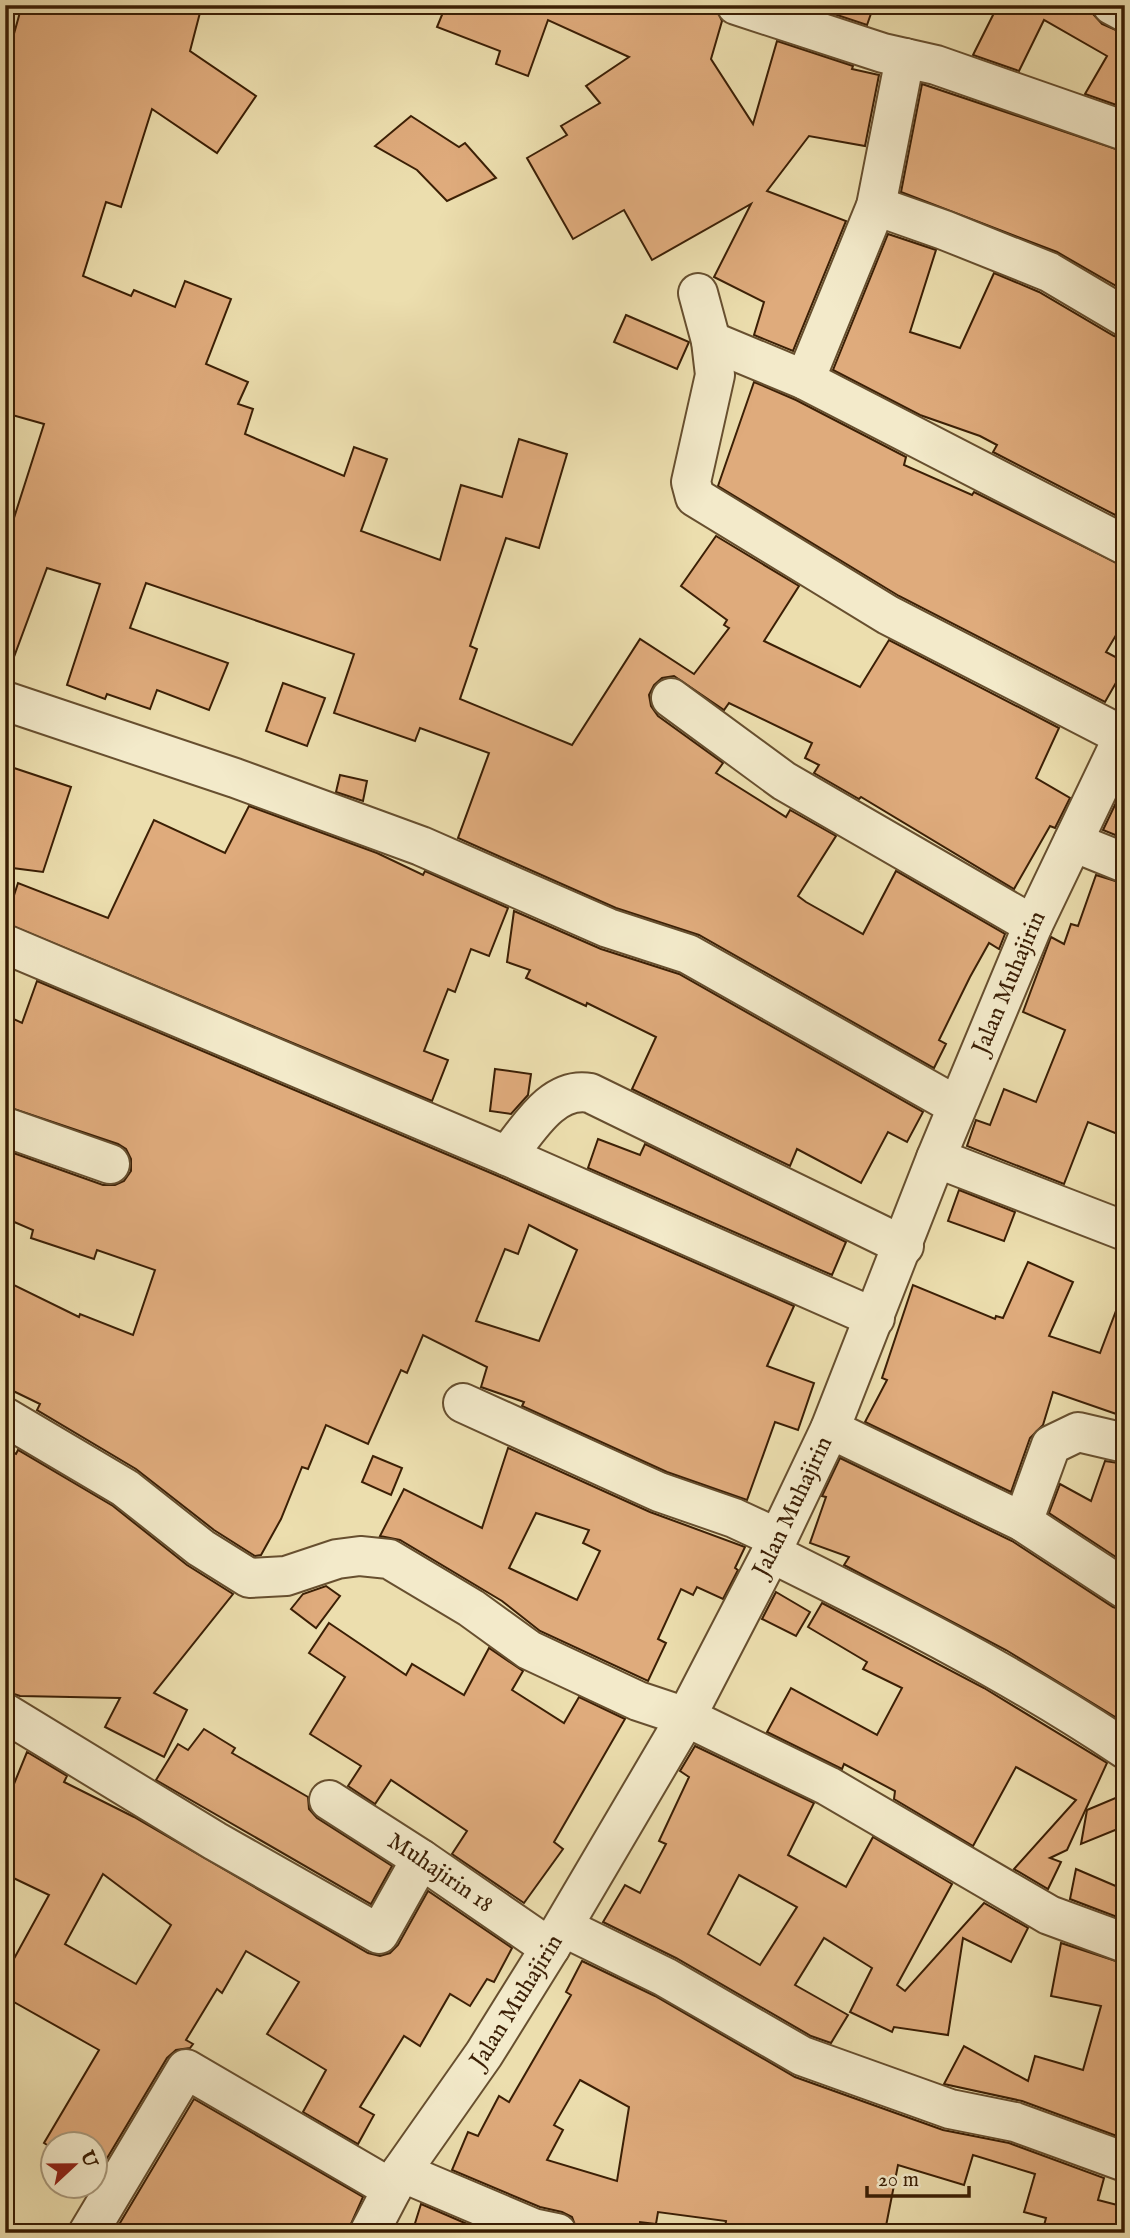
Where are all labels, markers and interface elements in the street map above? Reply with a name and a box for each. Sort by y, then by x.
street label: Jalan Muhajirin [964,906,1053,1062]
street label: Jalan Muhajirin [744,1431,840,1585]
street label: Muhajirin 18 [381,1826,499,1920]
street label: Jalan Muhajirin [461,1929,570,2077]
north arrow [38,2130,108,2200]
text: U [73,2146,102,2172]
scale bar [867,2154,969,2198]
text: 20 m [878,2167,919,2194]

